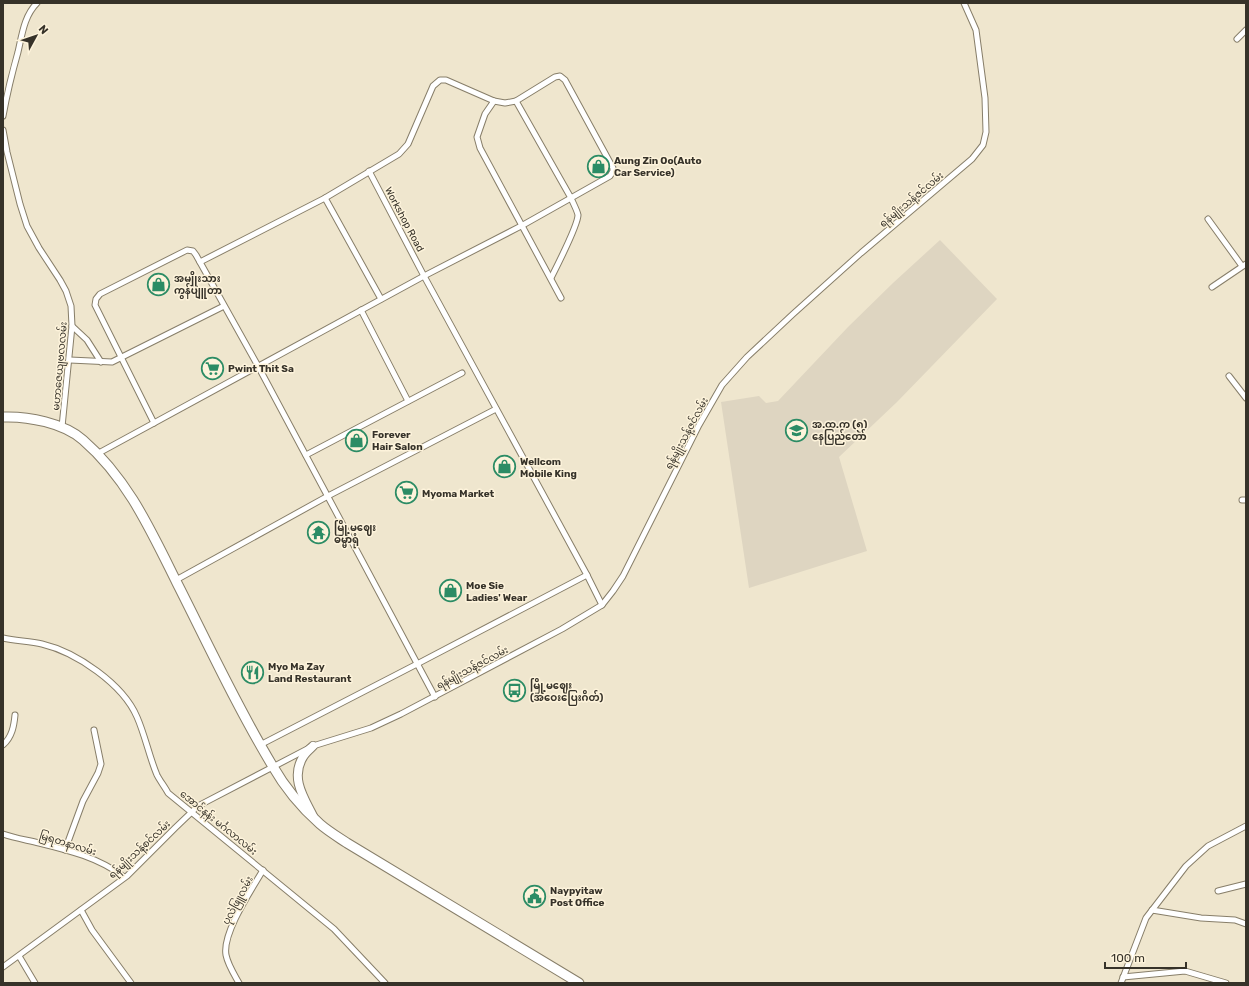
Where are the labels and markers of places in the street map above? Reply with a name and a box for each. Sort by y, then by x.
shop icon: Aung Zin Oo(Auto Car Service) [585,153,611,179]
place label: Aung Zin Oo(Auto Car Service) [614,155,702,179]
shop icon: အမျိုးသား ကွန်ပျူတာ [145,271,171,297]
place label: အမျိုးသား ကွန်ပျူတာ [174,271,222,300]
supermarket icon: Pwint Thit Sa [199,355,225,381]
place label: Pwint Thit Sa [228,363,294,375]
school or university icon: အ.ထ.က (၅) နေပြည်တော် [783,417,809,443]
place label: အ.ထ.က (၅) နေပြည်တော် [812,419,868,445]
shop icon: Forever Hair Salon [343,427,369,453]
place label: Forever Hair Salon [372,429,423,453]
shop icon: Wellcom Mobile King [492,454,518,480]
place label: Wellcom Mobile King [520,456,577,480]
supermarket icon: Myoma Market [393,480,419,506]
place label: Myoma Market [422,488,495,500]
temple icon: မြို့မဈေး ဓမ္မာရုံ [305,520,331,546]
place label: မြို့မဈေး ဓမ္မာရုံ [334,520,376,549]
shop icon: Moe Sie Ladies' Wear [438,578,464,604]
place label: Moe Sie Ladies' Wear [466,580,528,604]
restaurant icon: Myo Ma Zay Land Restaurant [240,659,266,685]
place label: Myo Ma Zay Land Restaurant [268,661,352,685]
bus stop icon: မြို့မဈေး (အဝေးပြေးဂိတ်) [502,678,528,704]
place label: မြို့မဈေး (အဝေးပြေးဂိတ်) [530,678,604,706]
public building icon: Naypyitaw Post Office [521,883,547,909]
place label: Naypyitaw Post Office [550,885,605,909]

